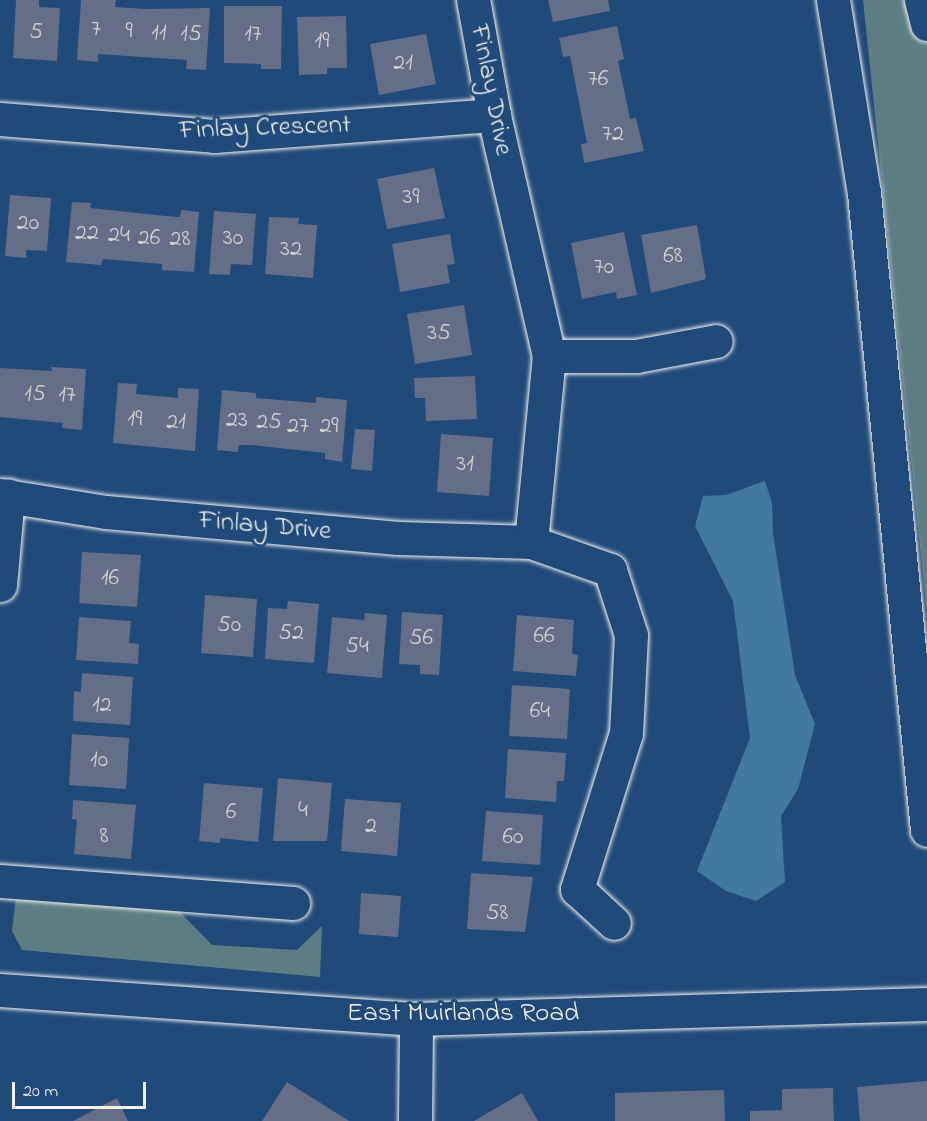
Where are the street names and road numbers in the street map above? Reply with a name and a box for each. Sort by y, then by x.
street label: Finlay Drive [462,22,520,158]
street label: Finlay Crescent [178,109,352,147]
street label: Finlay Drive [197,504,333,548]
street label: East Muirlands Road [347,998,579,1030]

